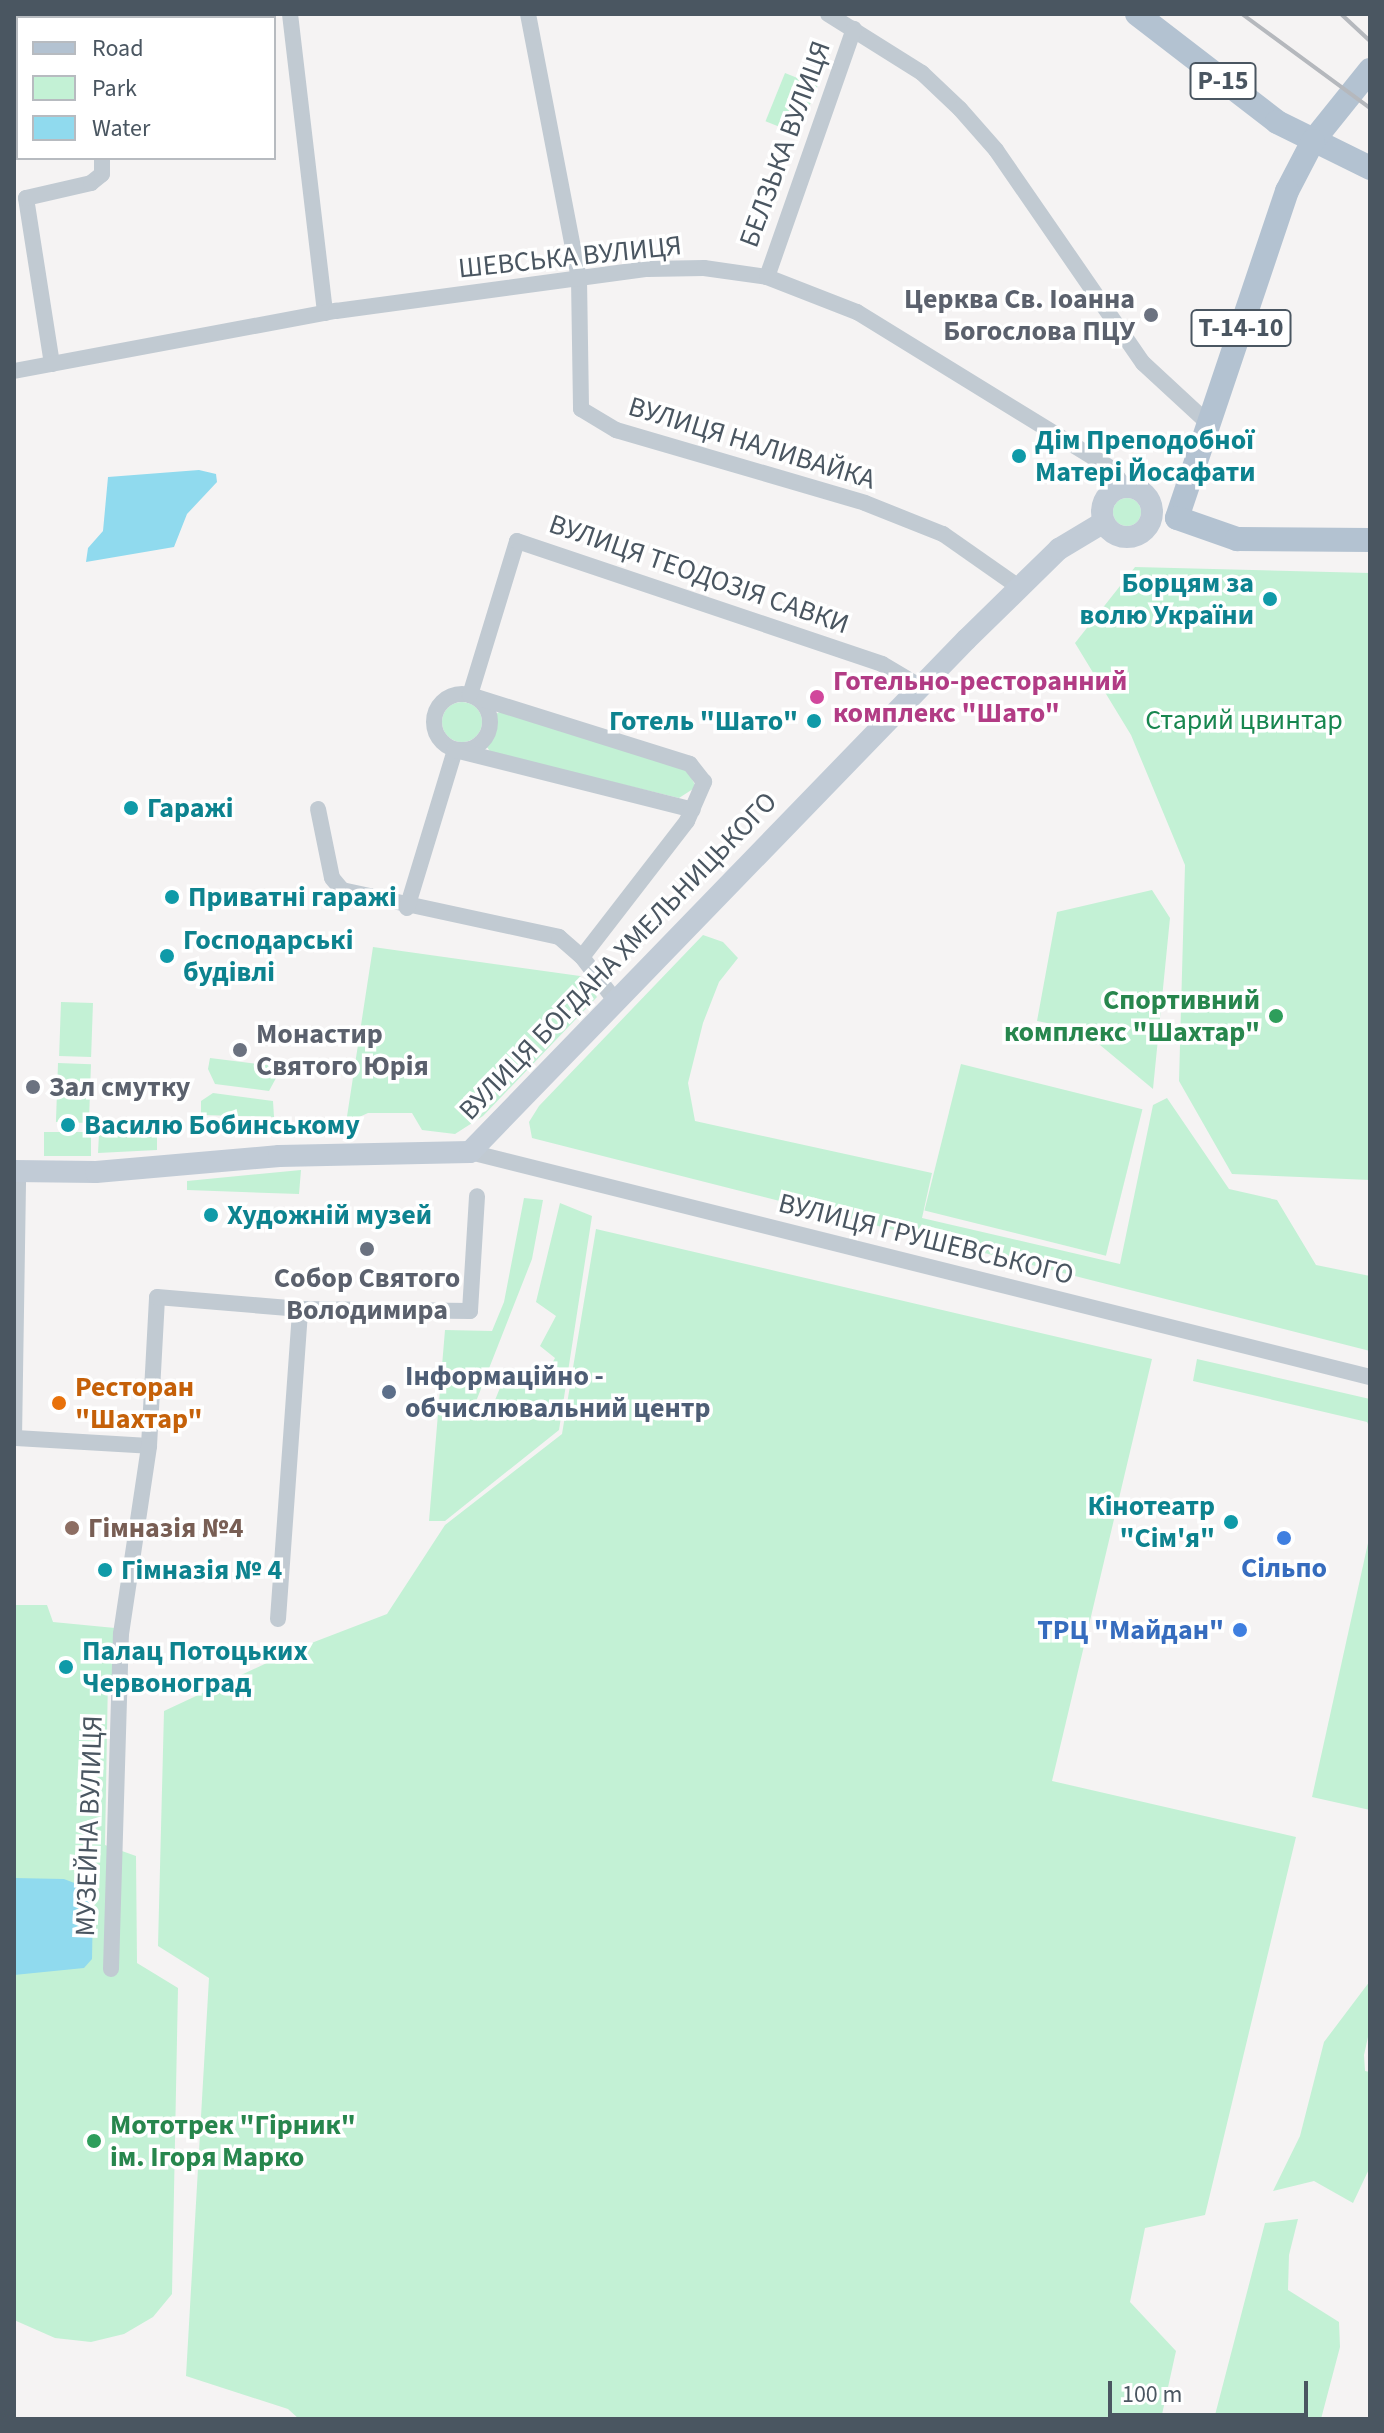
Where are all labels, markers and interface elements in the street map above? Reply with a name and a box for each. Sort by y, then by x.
legend [16,16,276,160]
text: Road [92,31,144,66]
street label: БЕЛЗЬКА ВУЛИЦЯ [732,36,838,252]
road number: Р-15 [1189,59,1257,103]
text: Park [92,71,137,106]
text: Water [92,111,150,146]
street label: ШЕВСЬКА ВУЛИЦЯ [457,229,683,285]
place label: Церква Св. Іоанна Богослова ПЦУ [904,282,1135,348]
marker: Церква Св. Іоанна Богослова ПЦУ [1142,306,1160,324]
road number: Т-14-10 [1189,306,1293,350]
street label: ВУЛИЦЯ НАЛИВАЙКА [625,389,879,497]
place label: Дім Преподобної Матері Йосафати [1035,423,1256,489]
marker: Дім Преподобної Матері Йосафати [1010,447,1028,465]
street label: ВУЛИЦЯ ТЕОДОЗІЯ САВКИ [545,507,853,641]
place label: Борцям за волю України [1079,566,1254,632]
marker: Борцям за волю України [1261,590,1279,608]
place label: Готельно-ресторанний комплекс "Шато" [833,664,1127,730]
marker: Готельно-ресторанний комплекс "Шато" [808,688,826,706]
park label: Старий цвинтар [1145,703,1343,737]
place label: Готель "Шато" [609,704,798,738]
marker: Готель "Шато" [805,712,823,730]
street label: ВУЛИЦЯ БОГДАНА ХМЕЛЬНИЦЬКОГО [452,785,784,1127]
place label: Гаражі [147,791,234,825]
marker: Гаражі [122,799,140,817]
place label: Приватні гаражі [188,880,397,914]
marker: Приватні гаражі [163,888,181,906]
place label: Господарські будівлі [183,923,353,989]
marker: Господарські будівлі [158,947,176,965]
place label: Спортивний комплекс "Шахтар" [1004,983,1260,1049]
marker: Спортивний комплекс "Шахтар" [1267,1007,1285,1025]
place label: Монастир Святого Юрія [256,1017,429,1083]
marker: Монастир Святого Юрія [231,1041,249,1059]
place label: Зал смутку [49,1070,190,1104]
marker: Зал смутку [24,1078,42,1096]
place label: Василю Бобинському [84,1108,360,1142]
marker: Василю Бобинському [59,1116,77,1134]
street label: ВУЛИЦЯ ГРУШЕВСЬКОГО [775,1186,1077,1292]
place label: Художній музей [227,1198,432,1232]
marker: Художній музей [202,1206,220,1224]
marker: Собор Святого Володимира [358,1240,376,1258]
place label: Собор Святого Володимира [274,1261,460,1327]
place label: Інформаційно - обчислювальний центр [405,1359,711,1425]
place label: Ресторан "Шахтар" [75,1370,203,1436]
marker: Інформаційно - обчислювальний центр [380,1383,398,1401]
marker: Ресторан "Шахтар" [50,1394,68,1412]
place label: Кінотеатр "Сім'я" [1087,1489,1215,1555]
place label: Гімназія №4 [88,1511,244,1545]
marker: Кінотеатр "Сім'я" [1222,1513,1240,1531]
marker: Гімназія №4 [63,1519,81,1537]
marker: Сільпо [1275,1529,1293,1547]
place label: Сільпо [1241,1551,1327,1585]
place label: Гімназія № 4 [121,1553,282,1587]
marker: Гімназія № 4 [96,1561,114,1579]
place label: ТРЦ "Майдан" [1037,1613,1224,1647]
marker: ТРЦ "Майдан" [1231,1621,1249,1639]
place label: Палац Потоцьких Червоноград [82,1634,308,1700]
marker: Палац Потоцьких Червоноград [57,1658,75,1676]
street label: МУЗЕЙНА ВУЛИЦЯ [68,1715,110,1937]
place label: Мототрек "Гірник" ім. Ігоря Марко [110,2108,356,2174]
marker: Мототрек "Гірник" ім. Ігоря Марко [85,2132,103,2150]
scale bar [1112,2365,1312,2415]
text: 100 m [1122,2377,1182,2412]

